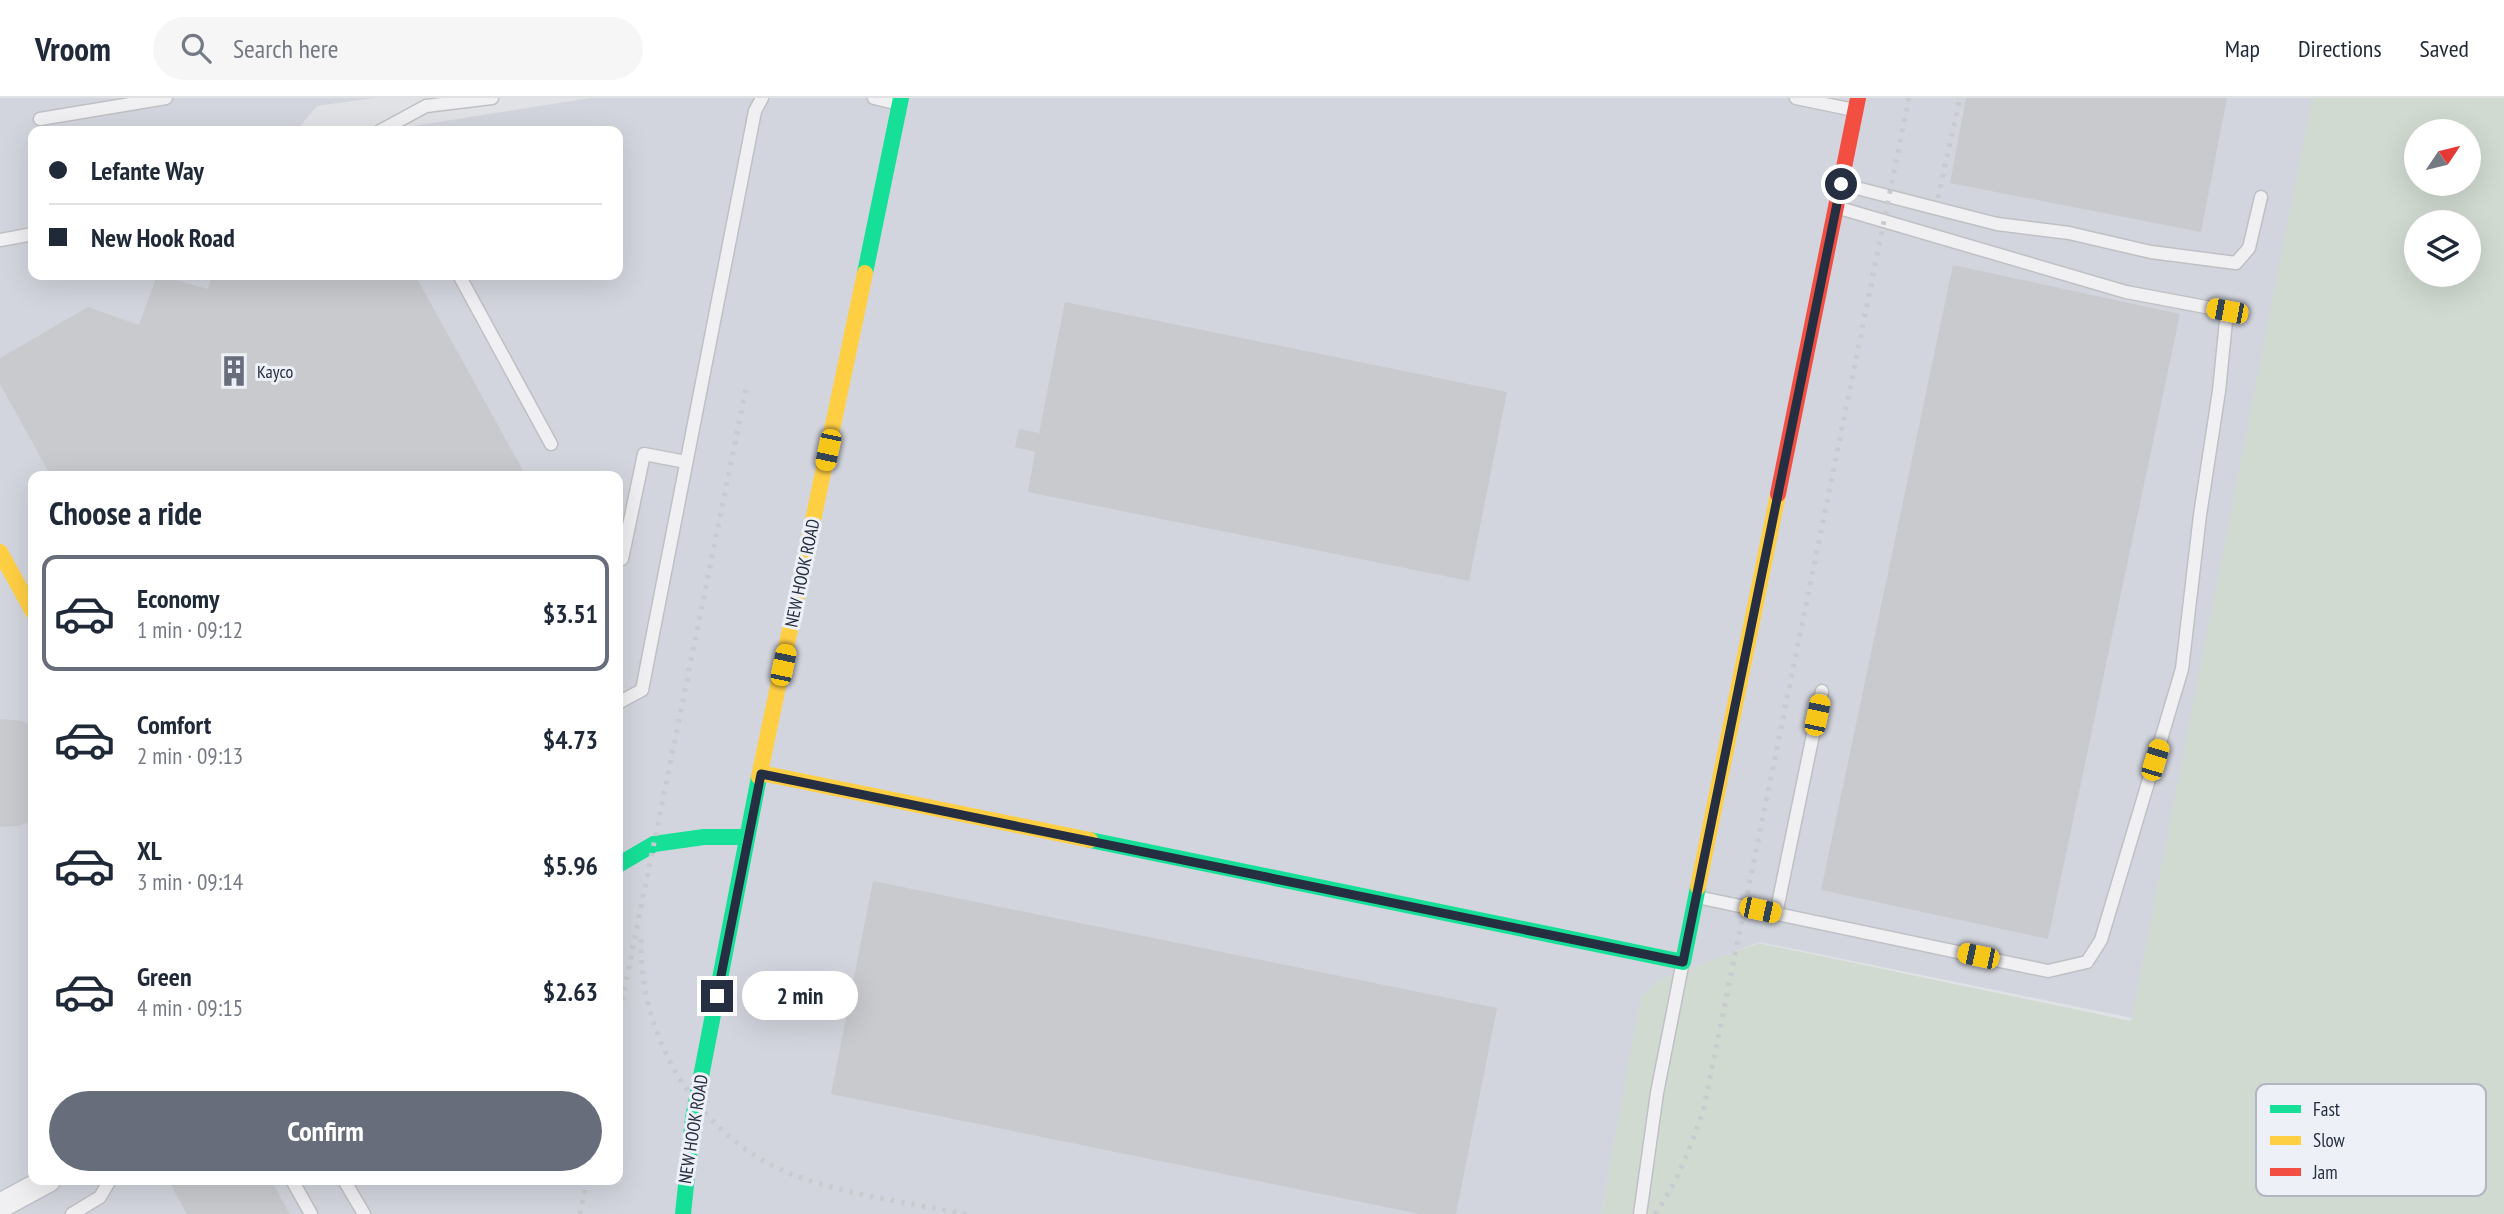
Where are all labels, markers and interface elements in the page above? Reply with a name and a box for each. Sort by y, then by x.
search box [153,17,643,80]
text: Vroom [35,27,111,70]
icon: search [177,29,215,67]
text: Search here [233,32,339,65]
text: Map [2225,33,2260,64]
text: Directions [2298,33,2382,64]
text: Saved [2420,33,2469,64]
north arrow [2404,119,2482,196]
map controls [2404,119,2481,287]
text: Lefante Way [91,154,204,187]
route start [1825,168,1857,200]
button: layers [2404,210,2481,287]
text: New Hook Road [91,221,235,254]
car [2205,297,2250,325]
building icon: Kayco [217,354,251,388]
place label: Kayco [257,360,294,383]
car [814,427,843,473]
text: Choose a ride [49,492,202,534]
street label: NEW HOOK ROAD [779,517,825,629]
icon: car [53,582,116,645]
text: Economy [137,582,219,615]
text: $3.51 [543,597,598,630]
text: 1 min · 09:12 [137,615,243,644]
car [769,642,798,688]
car [1803,692,1832,738]
icon: car [53,708,116,771]
text: Comfort [137,708,211,741]
text: $4.73 [543,723,598,756]
car [2139,737,2172,783]
text: 2 min · 09:13 [137,741,243,770]
icon: car [53,834,116,897]
text: XL [137,834,162,867]
text: $5.96 [543,849,598,882]
text: 3 min · 09:14 [137,867,243,896]
car [1738,895,1783,925]
car [1956,941,2001,971]
icon: car [53,960,116,1023]
text: Green [137,960,192,993]
callout: 2 min [742,972,857,1020]
text: $2.63 [543,975,598,1008]
route end [701,980,733,1012]
text: 2 min [777,981,823,1010]
text: 4 min · 09:15 [137,993,243,1022]
street label: NEW HOOK ROAD [673,1073,713,1185]
legend [2256,1084,2486,1196]
button: Confirm [49,1091,602,1171]
text: Fast [2313,1097,2341,1121]
text: Slow [2313,1128,2346,1152]
text: Jam [2312,1160,2338,1184]

